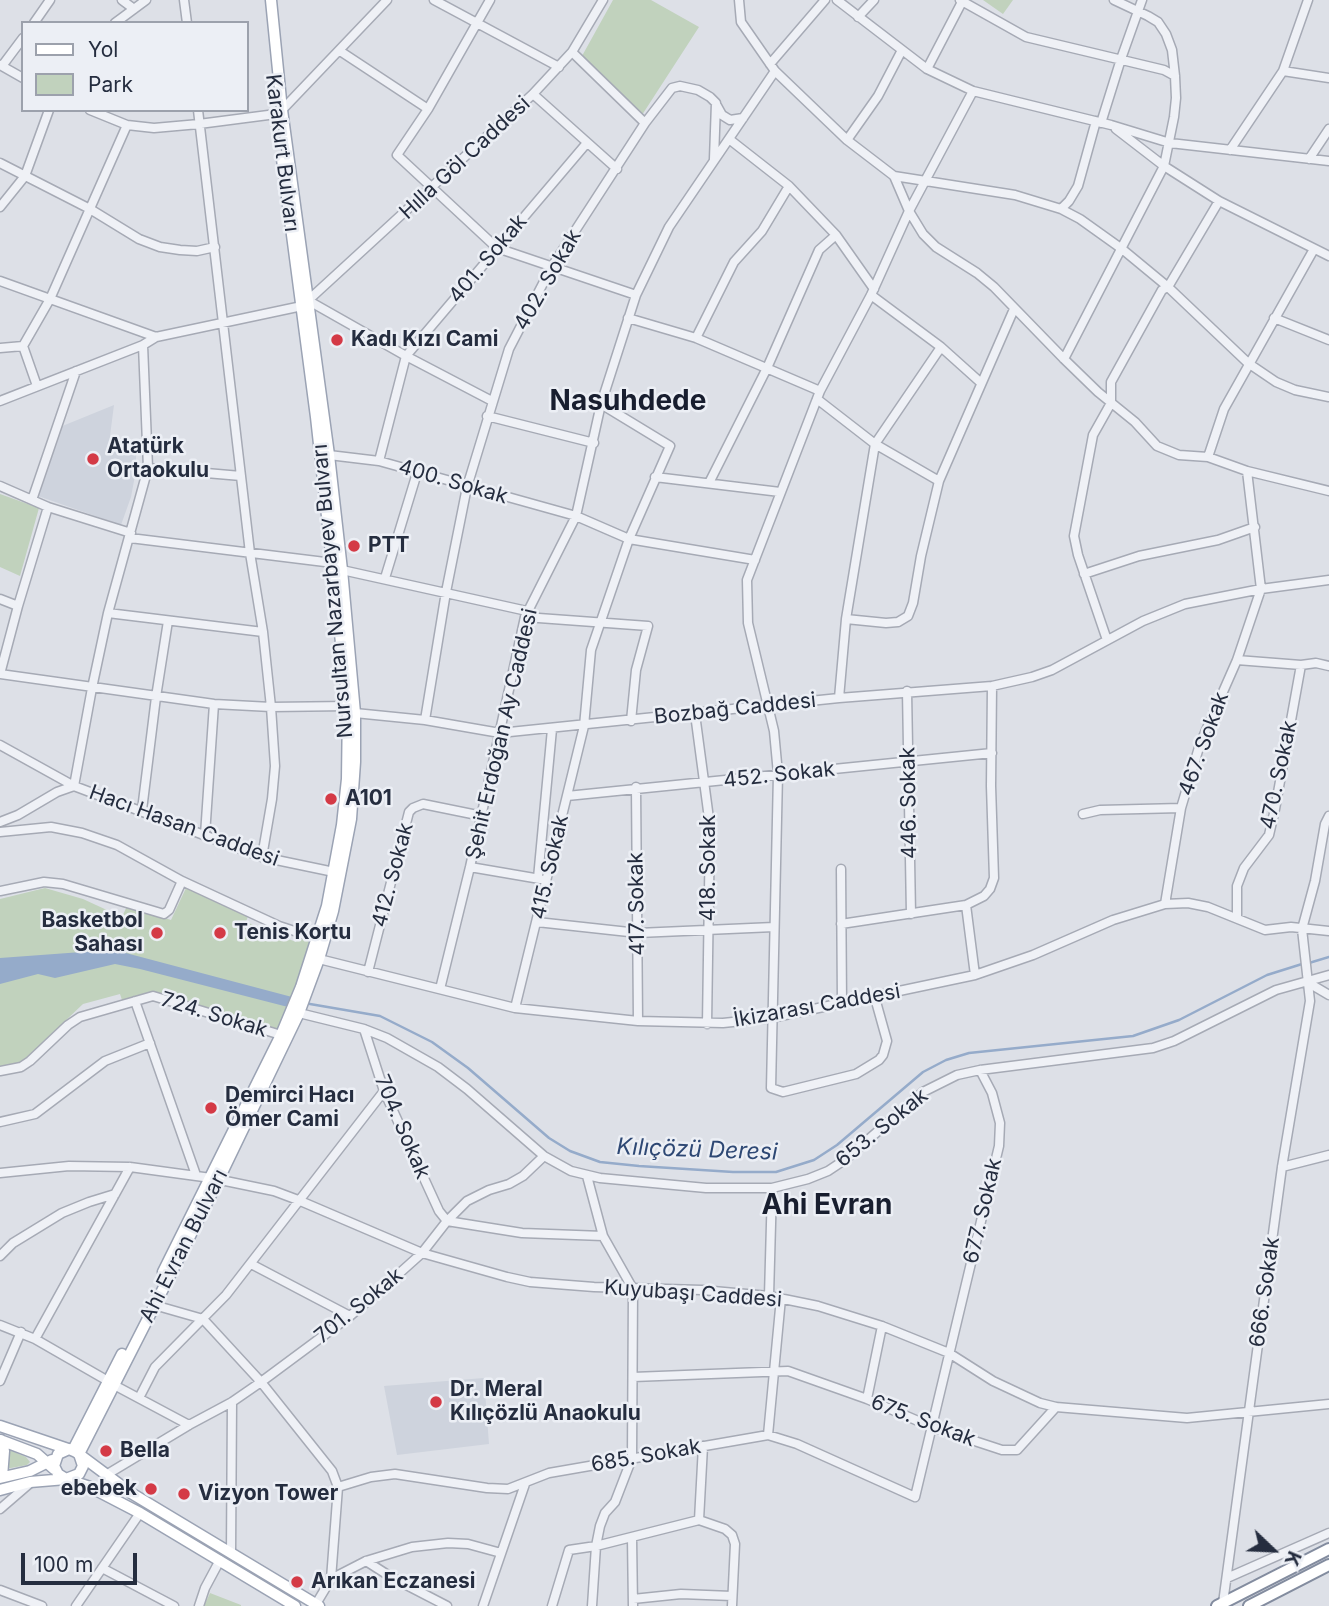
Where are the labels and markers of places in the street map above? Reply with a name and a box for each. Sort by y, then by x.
place label: Kadı Kızı Cami [351,327,498,353]
marker: Kadı Kızı Cami [329,332,345,348]
place label: Atatürk Ortaokulu [107,434,209,484]
marker: Atatürk Ortaokulu [85,451,101,467]
place label: PTT [368,533,410,559]
marker: PTT [346,538,362,554]
place label: A101 [345,786,392,812]
marker: A101 [323,791,339,807]
place label: Basketbol Sahası [41,908,143,958]
place label: Tenis Kortu [234,920,351,946]
marker: Basketbol Sahası [149,925,165,941]
marker: Tenis Kortu [212,925,228,941]
place label: Demirci Hacı Ömer Cami [225,1083,355,1133]
marker: Demirci Hacı Ömer Cami [203,1100,219,1116]
place label: Dr. Meral Kılıçözlü Anaokulu [450,1377,641,1427]
marker: Dr. Meral Kılıçözlü Anaokulu [428,1394,444,1410]
place label: Bella [120,1438,170,1464]
marker: Bella [98,1443,114,1459]
place label: ebebek [61,1476,137,1502]
marker: ebebek [143,1481,159,1497]
place label: Vizyon Tower [198,1481,338,1507]
marker: Vizyon Tower [176,1486,192,1502]
place label: Arıkan Eczanesi [311,1569,475,1595]
marker: Arıkan Eczanesi [289,1574,305,1590]

